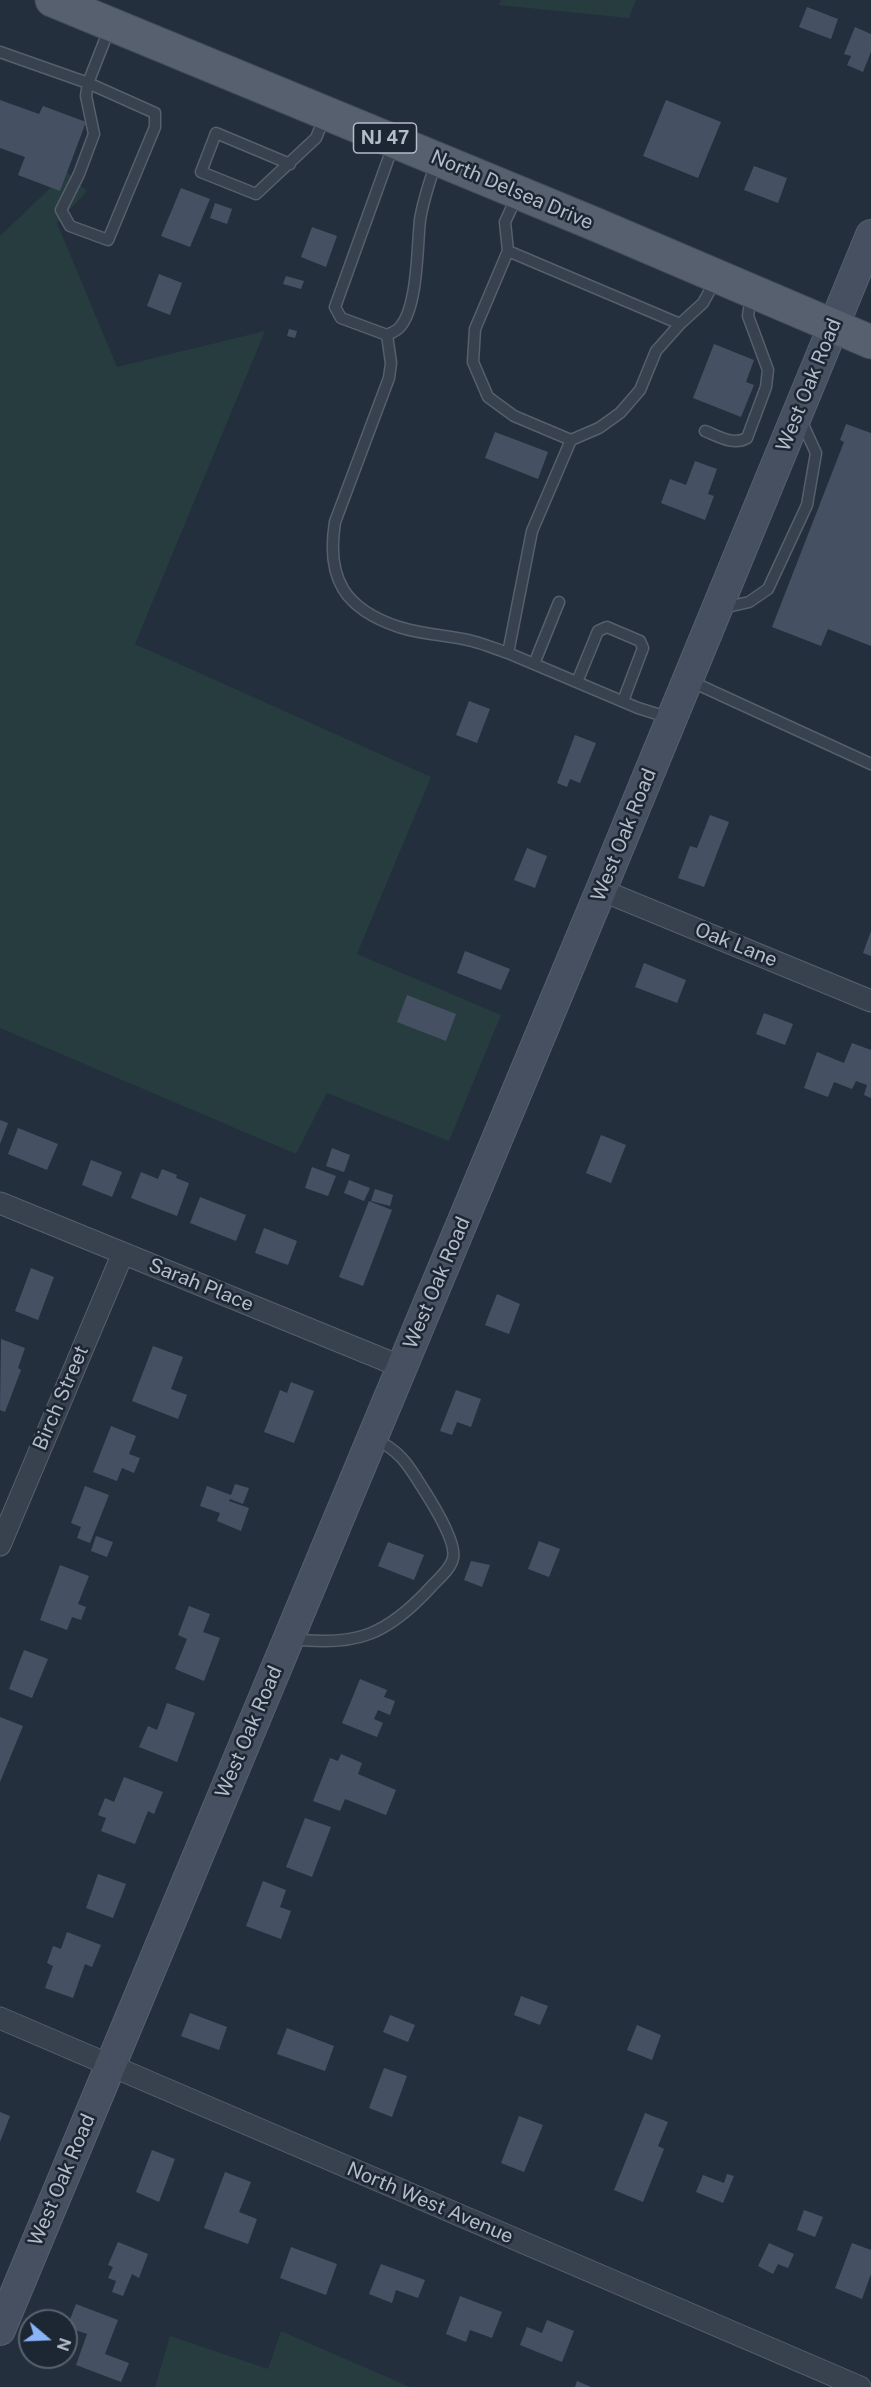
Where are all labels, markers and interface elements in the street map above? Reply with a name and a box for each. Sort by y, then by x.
road number: NJ 47 [354,123,416,153]
street label: North Delsea Drive [427,145,597,235]
street label: West Oak Road [771,315,847,455]
street label: West Oak Road [586,765,662,905]
street label: Oak Lane [691,918,781,972]
street label: West Oak Road [398,1213,476,1353]
street label: Sarah Place [145,1253,257,1317]
street label: Birch Street [28,1342,94,1454]
street label: West Oak Road [210,1662,288,1802]
street label: West Oak Road [23,2110,101,2250]
street label: North West Avenue [343,2157,517,2249]
north arrow [18,2309,78,2369]
text: N [53,2335,75,2353]

